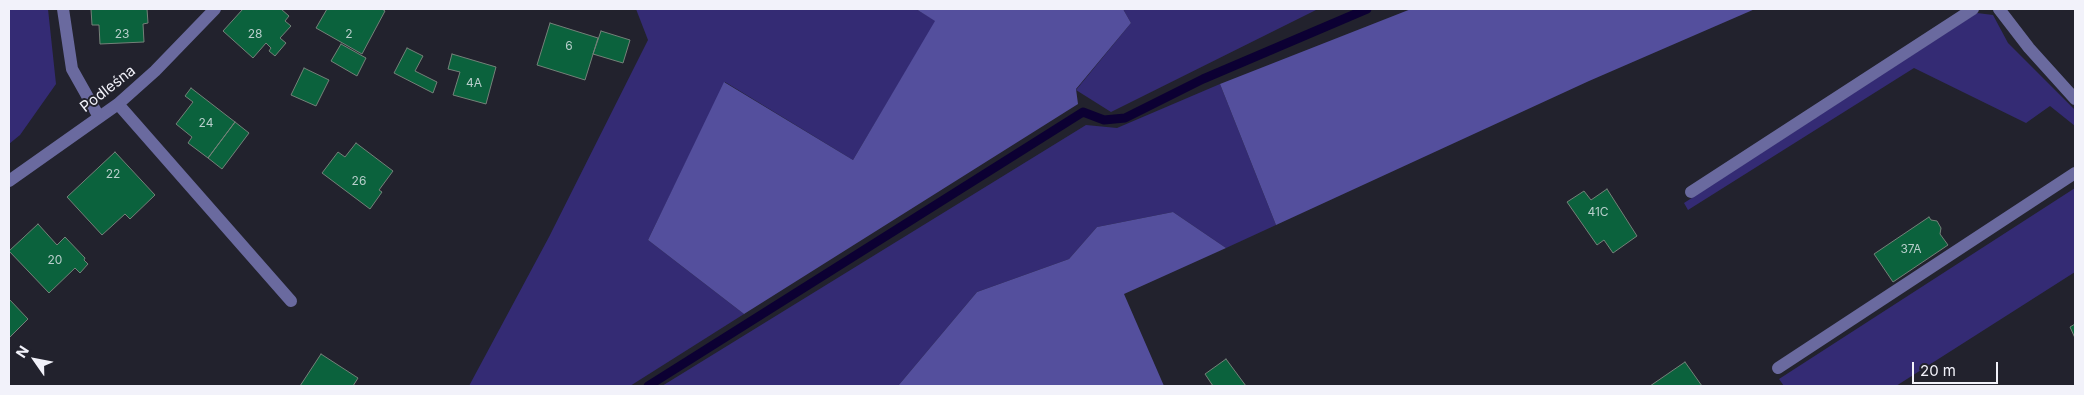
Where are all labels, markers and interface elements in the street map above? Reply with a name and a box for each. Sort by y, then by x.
house number: 23 [115,27,129,41]
house number: 28 [248,27,262,41]
house number: 2 [345,27,353,41]
house number: 6 [565,39,573,53]
street label: Podleśna [77,62,139,116]
house number: 4A [466,76,482,90]
house number: 24 [199,116,213,130]
house number: 22 [106,167,120,181]
house number: 26 [352,174,366,188]
house number: 41C [1587,205,1609,219]
house number: 37A [1900,242,1922,256]
house number: 20 [48,253,62,267]
north arrow [10,335,60,385]
text: N [12,342,32,361]
scale bar [1914,352,2000,384]
text: 20 m [1920,361,1956,380]

